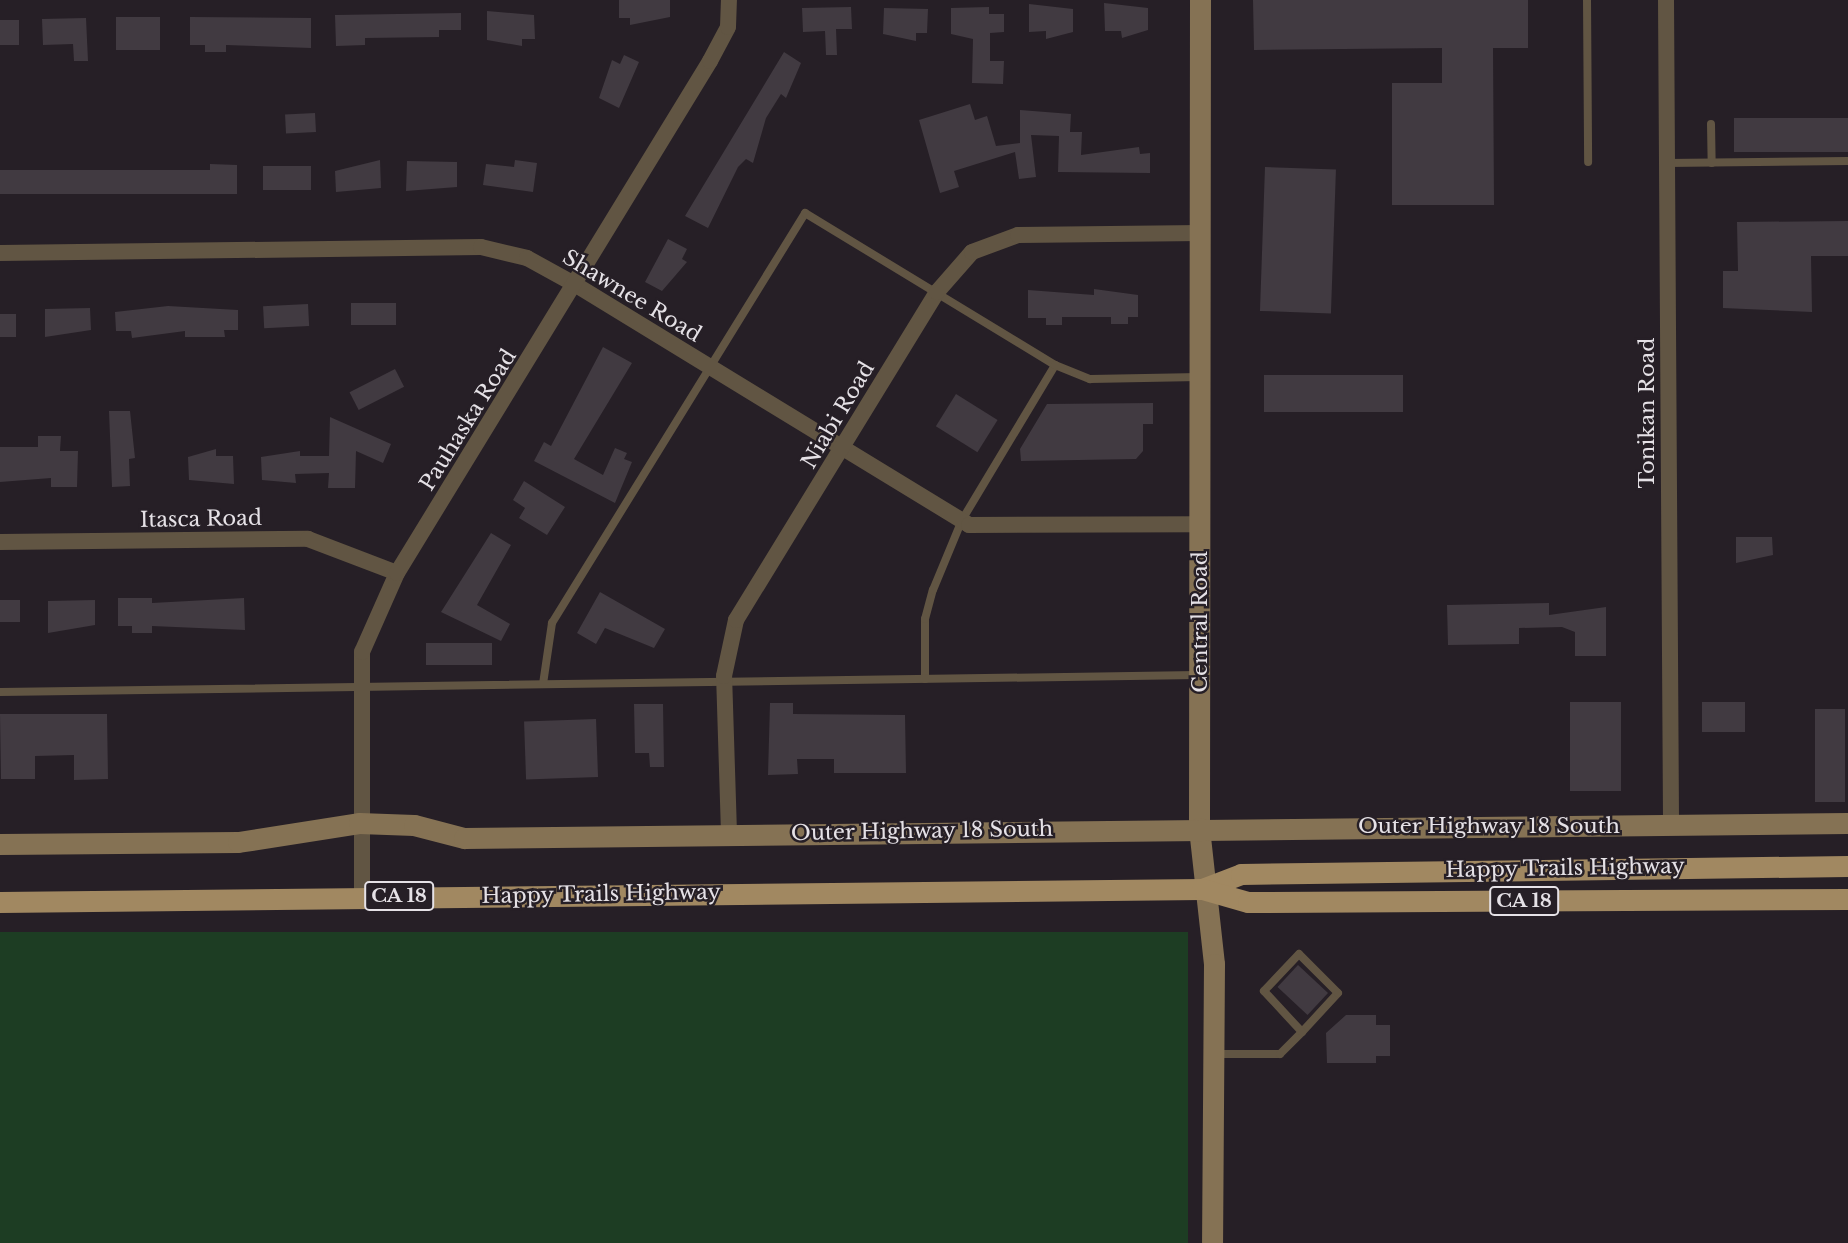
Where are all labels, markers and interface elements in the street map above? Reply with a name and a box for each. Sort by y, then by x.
street label: Shawnee Road [558,245,706,347]
street label: Tonikan Road [1634,338,1660,488]
street label: Pauhaska Road [414,345,522,495]
street label: Niabi Road [796,357,880,473]
street label: Itasca Road [140,505,262,533]
street label: Central Road [1187,551,1213,693]
street label: Outer Highway 18 South [1357,813,1621,839]
street label: Outer Highway 18 South [790,816,1054,846]
street label: Happy Trails Highway [1444,853,1686,883]
street label: Happy Trails Highway [480,879,722,909]
road number: CA 18 [362,880,436,912]
road number: CA 18 [1487,886,1561,917]

